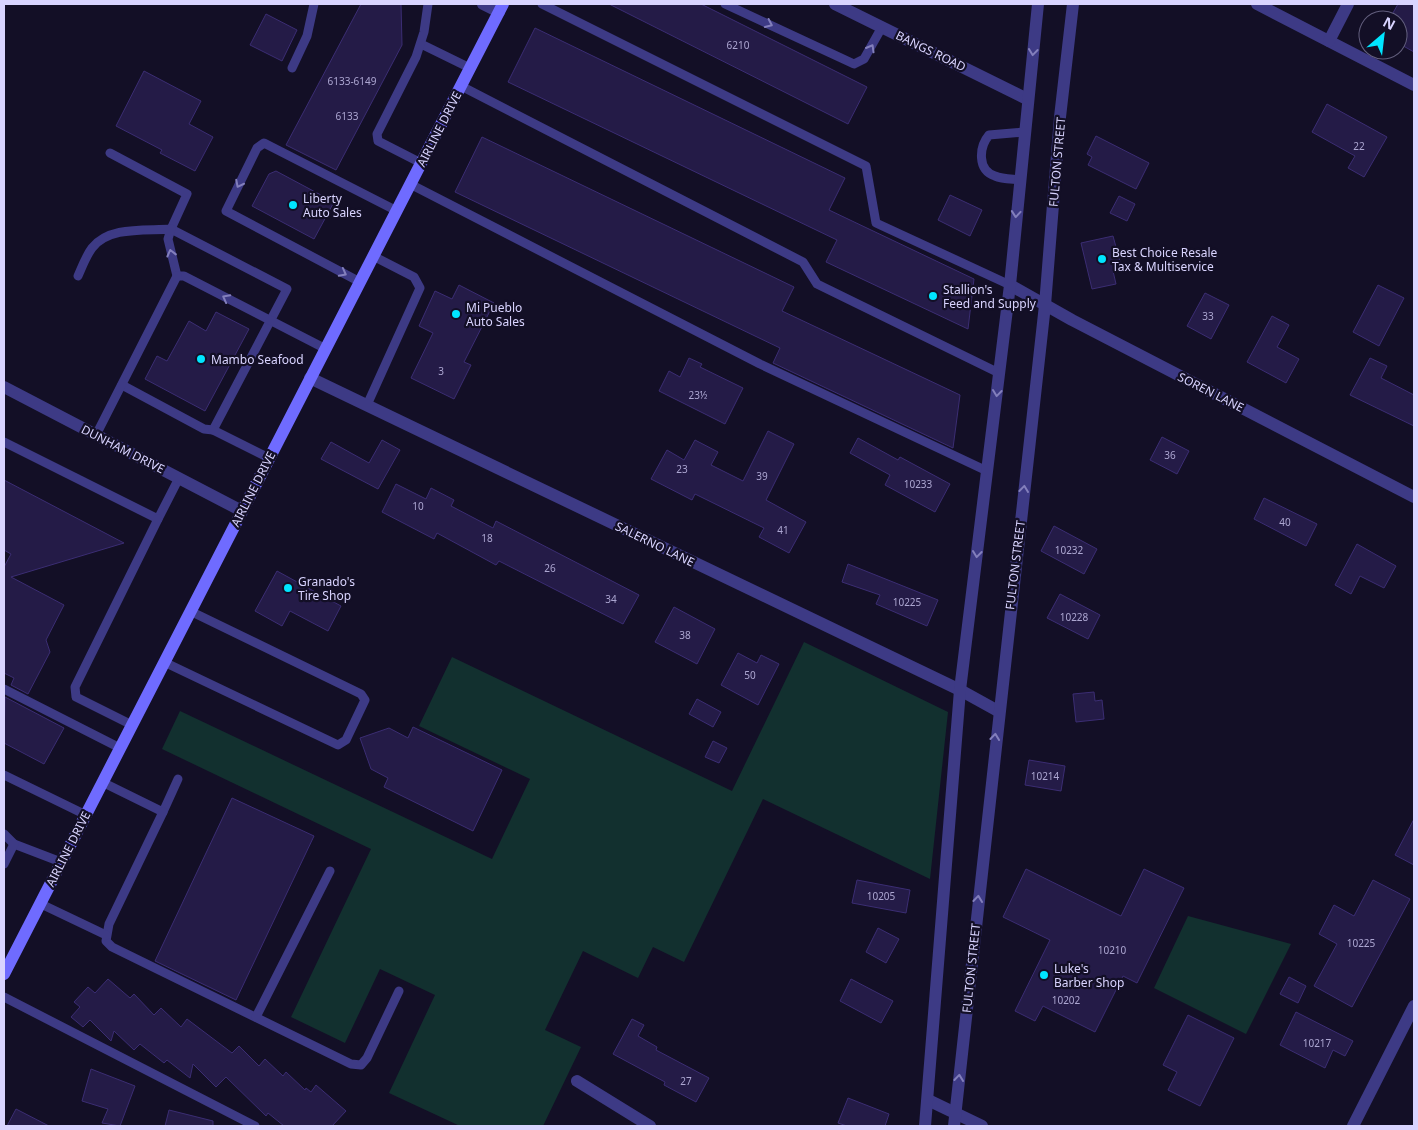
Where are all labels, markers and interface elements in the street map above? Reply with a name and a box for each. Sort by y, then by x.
north arrow [1358,10,1408,60]
text: N [1380,12,1399,34]
one-way arrow [764,18,773,29]
street label: BANGS ROAD [893,27,969,75]
house number: 6210 [727,38,750,52]
one-way arrow [865,45,875,54]
one-way arrow [1028,48,1039,56]
house number: 6133-6149 [328,74,377,88]
street label: AIRLINE DRIVE [413,88,465,170]
house number: 6133 [336,109,359,123]
street label: FULTON STREET [1045,116,1069,207]
house number: 22 [1353,139,1365,153]
one-way arrow [235,179,245,188]
place label: Liberty Auto Sales [303,190,362,221]
marker: Liberty Auto Sales [287,199,299,211]
one-way arrow [1011,210,1022,218]
place label: Best Choice Resale Tax & Multiservice [1112,244,1218,275]
one-way arrow [167,249,177,257]
marker: Best Choice Resale Tax & Multiservice [1096,253,1108,265]
one-way arrow [338,267,347,277]
place label: Stallion's Feed and Supply [943,281,1037,312]
marker: Stallion's Feed and Supply [927,290,939,302]
one-way arrow [223,294,232,304]
place label: Mi Pueblo Auto Sales [466,299,525,330]
marker: Mi Pueblo Auto Sales [450,308,462,320]
house number: 33 [1202,309,1214,323]
place label: Mambo Seafood [211,351,304,368]
marker: Mambo Seafood [195,353,207,365]
house number: 3 [438,364,444,378]
street label: SOREN LANE [1175,368,1247,416]
house number: 23½ [688,388,708,402]
one-way arrow [992,389,1003,397]
street label: DUNHAM DRIVE [78,421,168,477]
street label: AIRLINE DRIVE [227,448,279,530]
house number: 36 [1164,448,1176,462]
house number: 23 [676,462,688,476]
house number: 39 [756,469,768,483]
house number: 10233 [904,477,933,491]
one-way arrow [1018,485,1029,493]
house number: 10 [412,499,424,513]
house number: 40 [1279,515,1291,529]
street label: SALERNO LANE [613,518,697,570]
street label: FULTON STREET [1001,519,1029,611]
house number: 41 [777,523,789,537]
house number: 18 [481,531,493,545]
house number: 10232 [1055,543,1084,557]
one-way arrow [972,550,983,558]
house number: 26 [544,561,556,575]
place label: Granado's Tire Shop [298,573,355,604]
marker: Granado's Tire Shop [282,582,294,594]
house number: 34 [605,592,617,606]
house number: 10225 [893,595,922,609]
house number: 10228 [1060,610,1089,624]
house number: 38 [679,628,691,642]
house number: 50 [744,668,756,682]
one-way arrow [990,733,1001,741]
house number: 10214 [1031,769,1060,783]
street label: AIRLINE DRIVE [42,808,94,890]
house number: 10205 [867,889,896,903]
one-way arrow [972,894,983,902]
street label: FULTON STREET [958,922,984,1014]
house number: 10225 [1347,936,1376,950]
house number: 10210 [1098,943,1127,957]
place label: Luke's Barber Shop [1054,960,1124,991]
marker: Luke's Barber Shop [1038,969,1050,981]
house number: 10202 [1052,993,1081,1007]
house number: 10217 [1303,1036,1332,1050]
one-way arrow [953,1073,964,1081]
house number: 27 [680,1074,692,1088]

